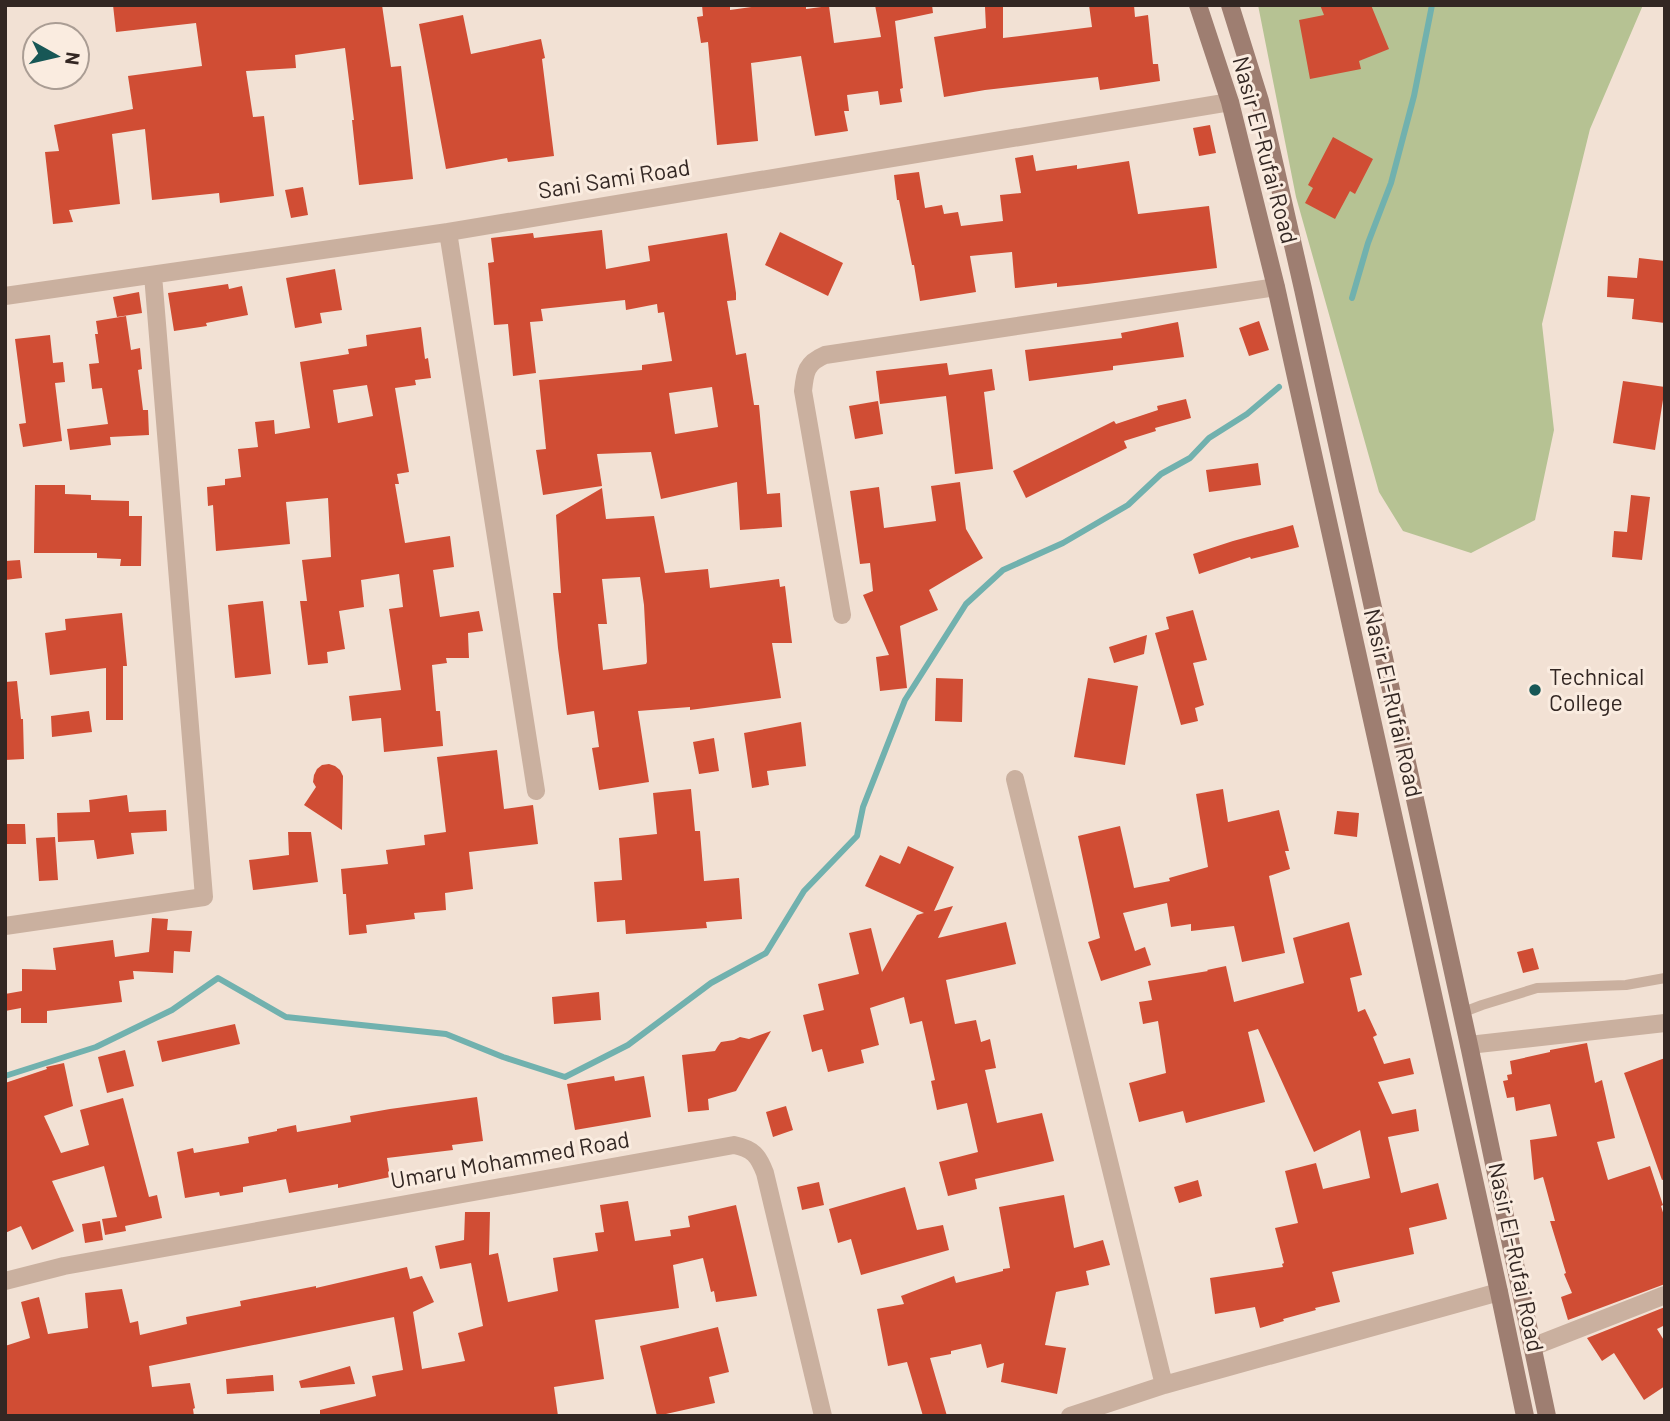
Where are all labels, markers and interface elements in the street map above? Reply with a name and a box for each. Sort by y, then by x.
north arrow [21,21,91,91]
text: N [61,51,86,66]
street label: Nasir El-Rufai Road [1228,53,1304,246]
street label: Sani Sami Road [536,152,692,204]
street label: Nasir El-Rufai Road [1359,606,1429,800]
place label: Technical College [1549,662,1644,716]
marker: Technical College [1527,682,1543,698]
street label: Umaru Mohammed Road [388,1124,632,1194]
street label: Nasir El-Rufai Road [1483,1160,1551,1354]

